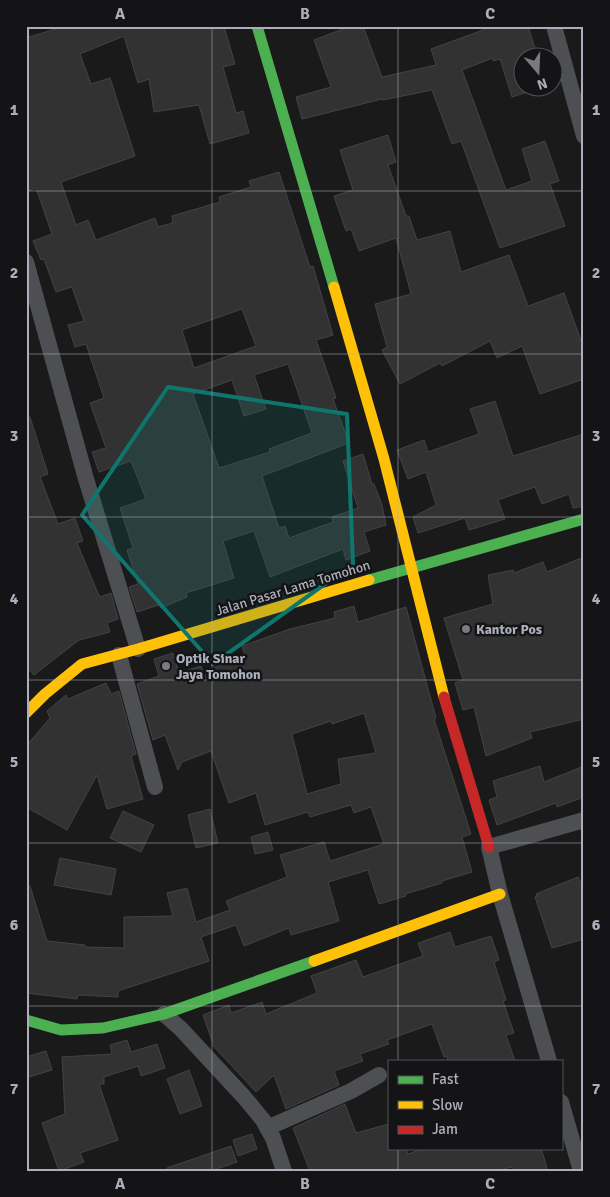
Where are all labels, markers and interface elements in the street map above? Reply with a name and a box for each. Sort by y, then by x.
text: A [115,4,126,24]
text: B [300,4,310,24]
text: C [485,4,495,24]
north arrow [512,48,562,98]
text: N [535,74,549,93]
text: 1 [10,100,19,120]
text: 1 [592,100,601,120]
text: 2 [10,263,18,283]
text: 2 [592,263,600,283]
text: 3 [10,426,18,446]
text: 3 [592,426,600,446]
street label: Jalan Pasar Lama Tomohon [214,556,372,620]
text: 4 [10,589,19,609]
text: 4 [592,589,601,609]
place label: Kantor Pos [476,621,542,638]
marker: Kantor Pos [460,623,472,635]
place label: Optik Sinar Jaya Tomohon [176,650,261,683]
marker: Optik Sinar Jaya Tomohon [160,660,172,672]
text: 5 [10,752,18,772]
text: 5 [592,752,600,772]
text: 6 [10,915,19,935]
text: 6 [592,915,601,935]
legend [388,1060,562,1150]
text: Fast [432,1070,459,1088]
text: 7 [10,1079,19,1099]
text: 7 [592,1079,601,1099]
text: Slow [432,1096,463,1114]
text: Jam [432,1120,458,1138]
text: A [115,1174,126,1194]
text: B [300,1174,310,1194]
text: C [485,1174,495,1194]

